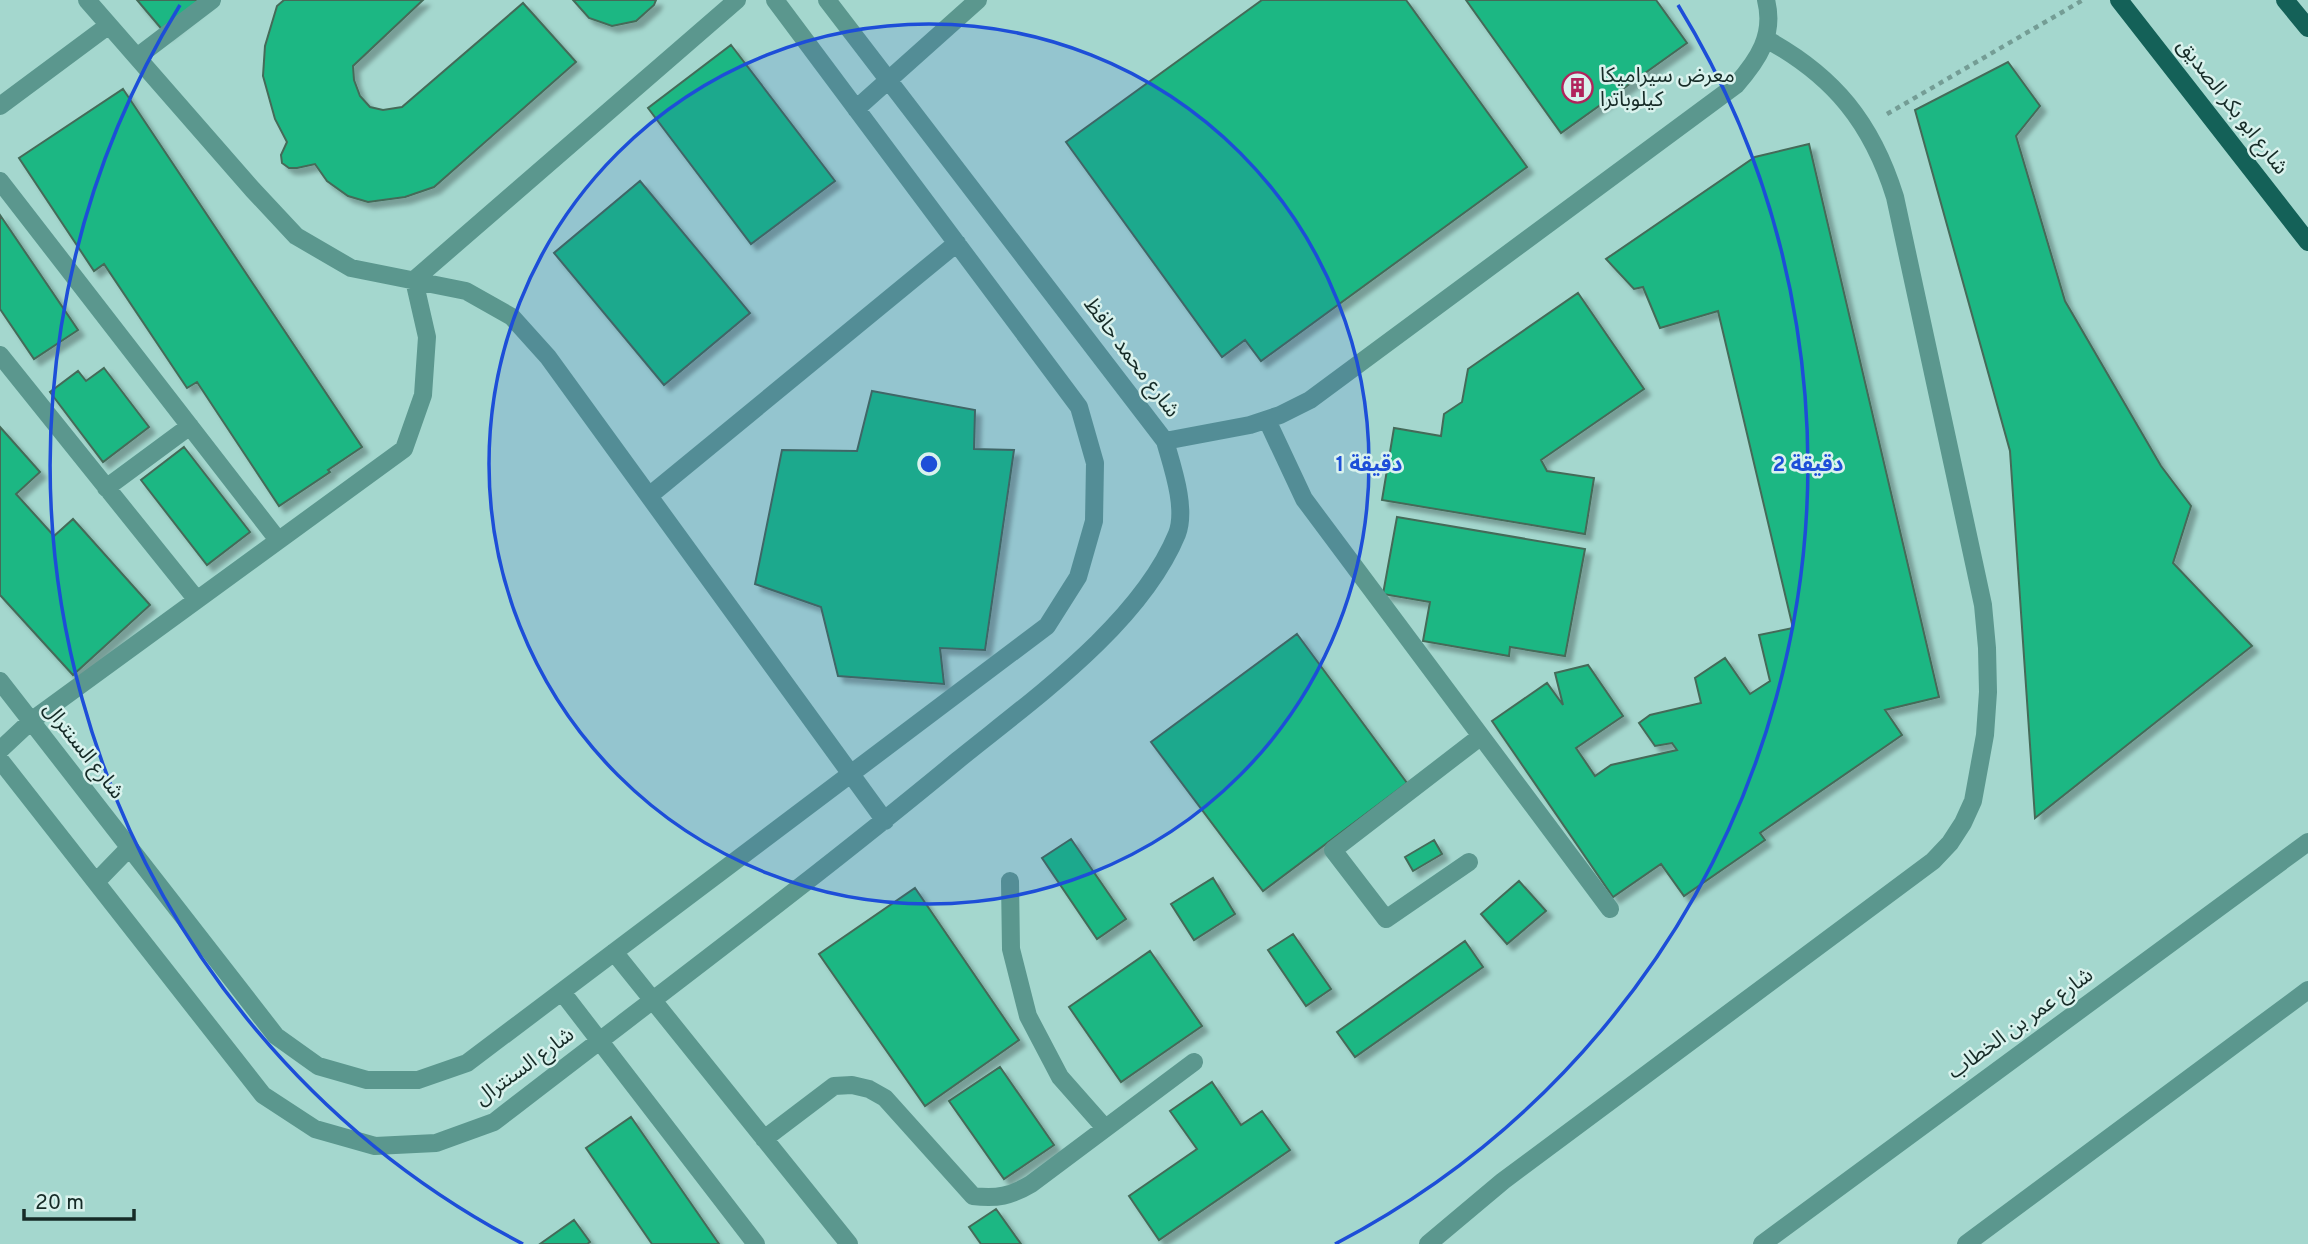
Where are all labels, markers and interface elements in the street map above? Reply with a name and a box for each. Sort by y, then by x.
street label: شارع ابو بكر الصديق [2170,33,2294,181]
place label: معرض سيراميكا كيلوباترا [1600,63,1735,114]
building icon: معرض سيراميكا كيلوباترا [1560,71,1594,105]
street label: شارع محمد حافظ [1077,292,1185,424]
centre of rings [917,452,941,476]
text: 1 دقيقة [1336,452,1402,479]
text: 2 دقيقة [1773,452,1844,479]
street label: شارع السنترال [36,697,130,805]
street label: شارع عمر بن الخطاب [1943,962,2099,1086]
street label: شارع السنترال [470,1022,580,1112]
scale bar [24,1178,135,1222]
text: 20 m [35,1190,84,1217]

